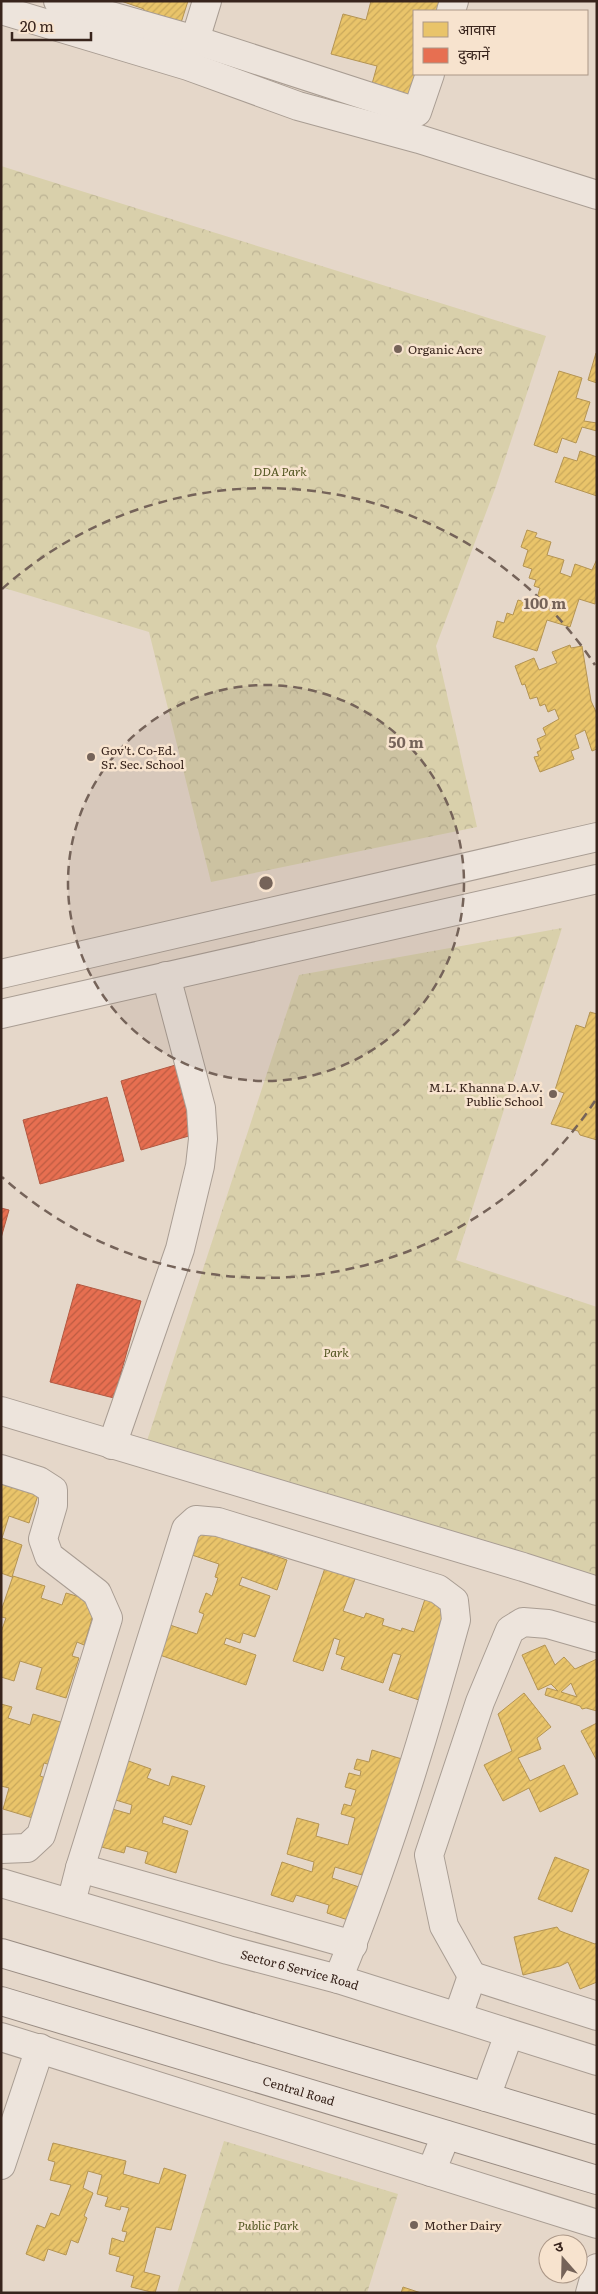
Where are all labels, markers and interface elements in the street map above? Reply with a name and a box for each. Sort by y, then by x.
scale bar [12,10,91,42]
legend [413,10,588,75]
text: 20 m [20,14,54,37]
text: आवास [458,17,497,40]
text: दुकानें [458,42,490,65]
place label: Organic Acre [408,340,483,358]
marker: Organic Acre [392,343,404,355]
park label: DDA Park [253,462,307,480]
text: 100 m [524,591,566,614]
text: 50 m [388,730,424,753]
place label: Gov't. Co-Ed. Sr. Sec. School [101,741,184,773]
marker: Gov't. Co-Ed. Sr. Sec. School [85,751,97,763]
centre of rings [257,874,275,892]
place label: M.L. Khanna D.A.V. Public School [429,1078,543,1110]
marker: M.L. Khanna D.A.V. Public School [547,1088,559,1100]
park label: Park [323,1343,349,1361]
street label: Sector 6 Service Road [239,1945,362,1994]
street label: Central Road [261,2071,338,2110]
park label: Public Park [237,2216,299,2234]
place label: Mother Dairy [424,2216,502,2234]
marker: Mother Dairy [408,2219,420,2231]
north arrow [538,2234,588,2284]
text: उ [551,2235,566,2257]

